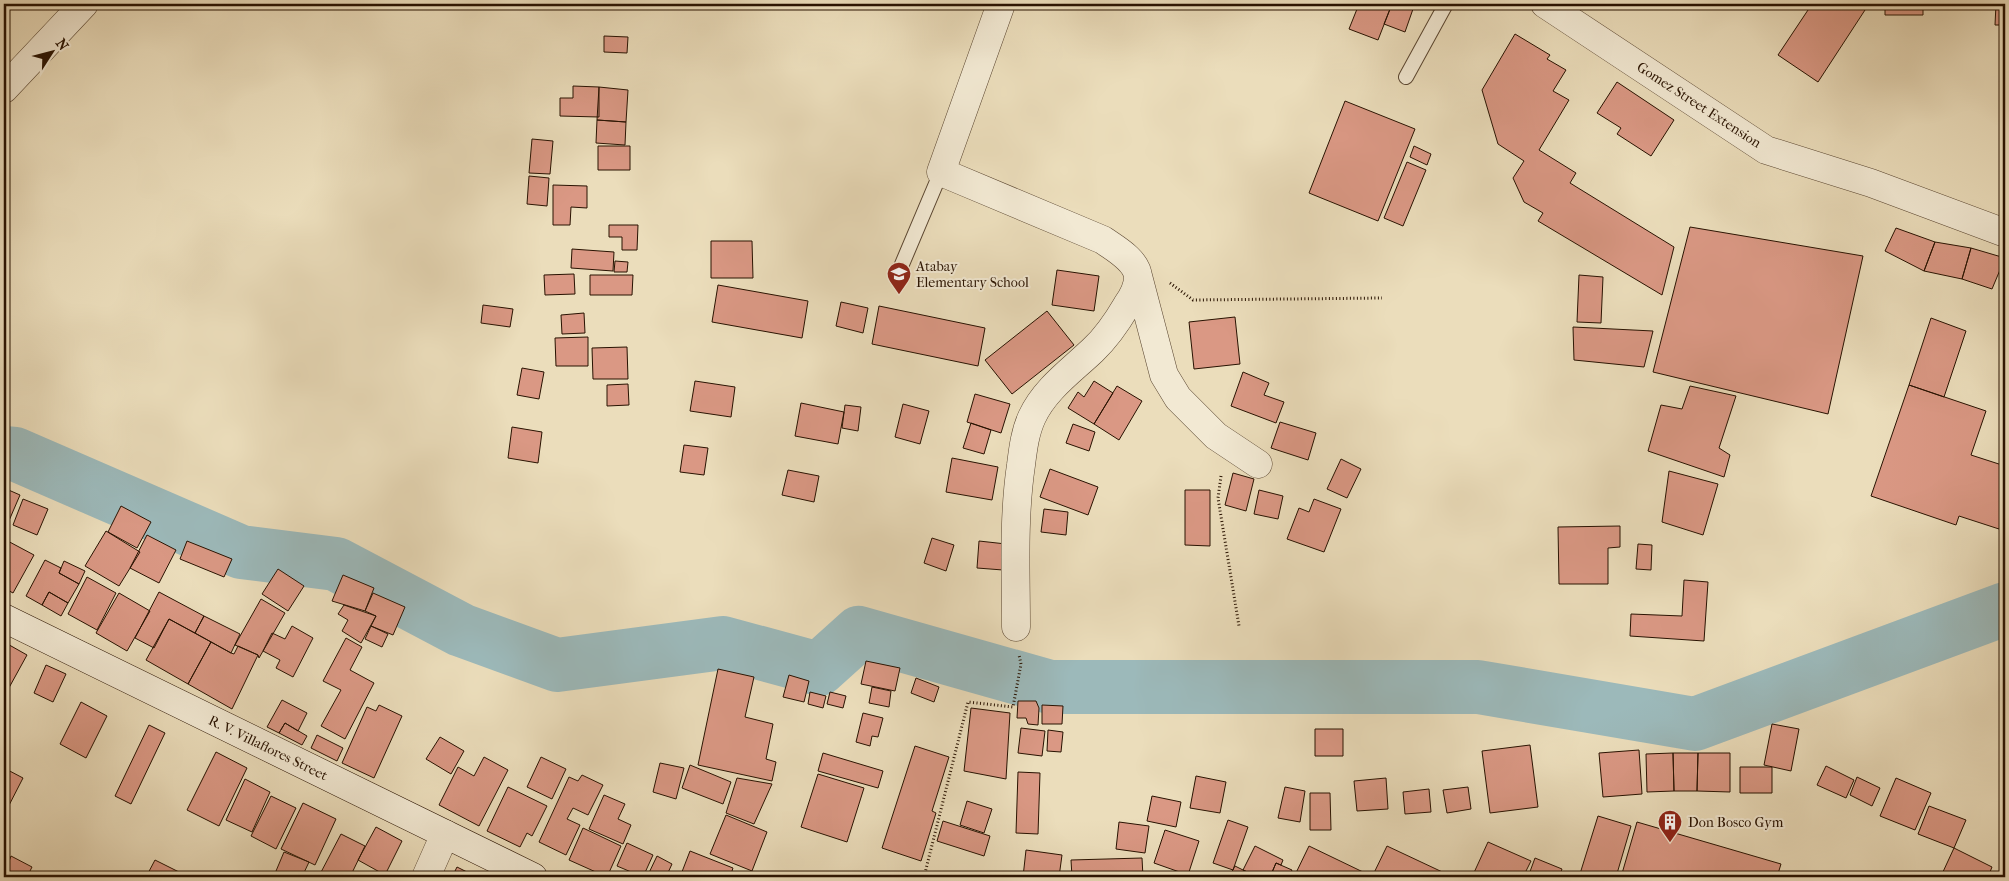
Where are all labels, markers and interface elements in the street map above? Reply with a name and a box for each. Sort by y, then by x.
north arrow [28,28,78,78]
text: N [52,35,72,54]
street label: Gomez Street Extension [1634,58,1764,152]
place label: Atabay Elementary School [915,258,1029,291]
school or university icon: Atabay Elementary School [886,261,912,295]
street label: R. V. Villaflores Street [206,712,330,784]
building icon: Don Bosco Gym [1657,809,1683,843]
place label: Don Bosco Gym [1688,814,1784,831]

